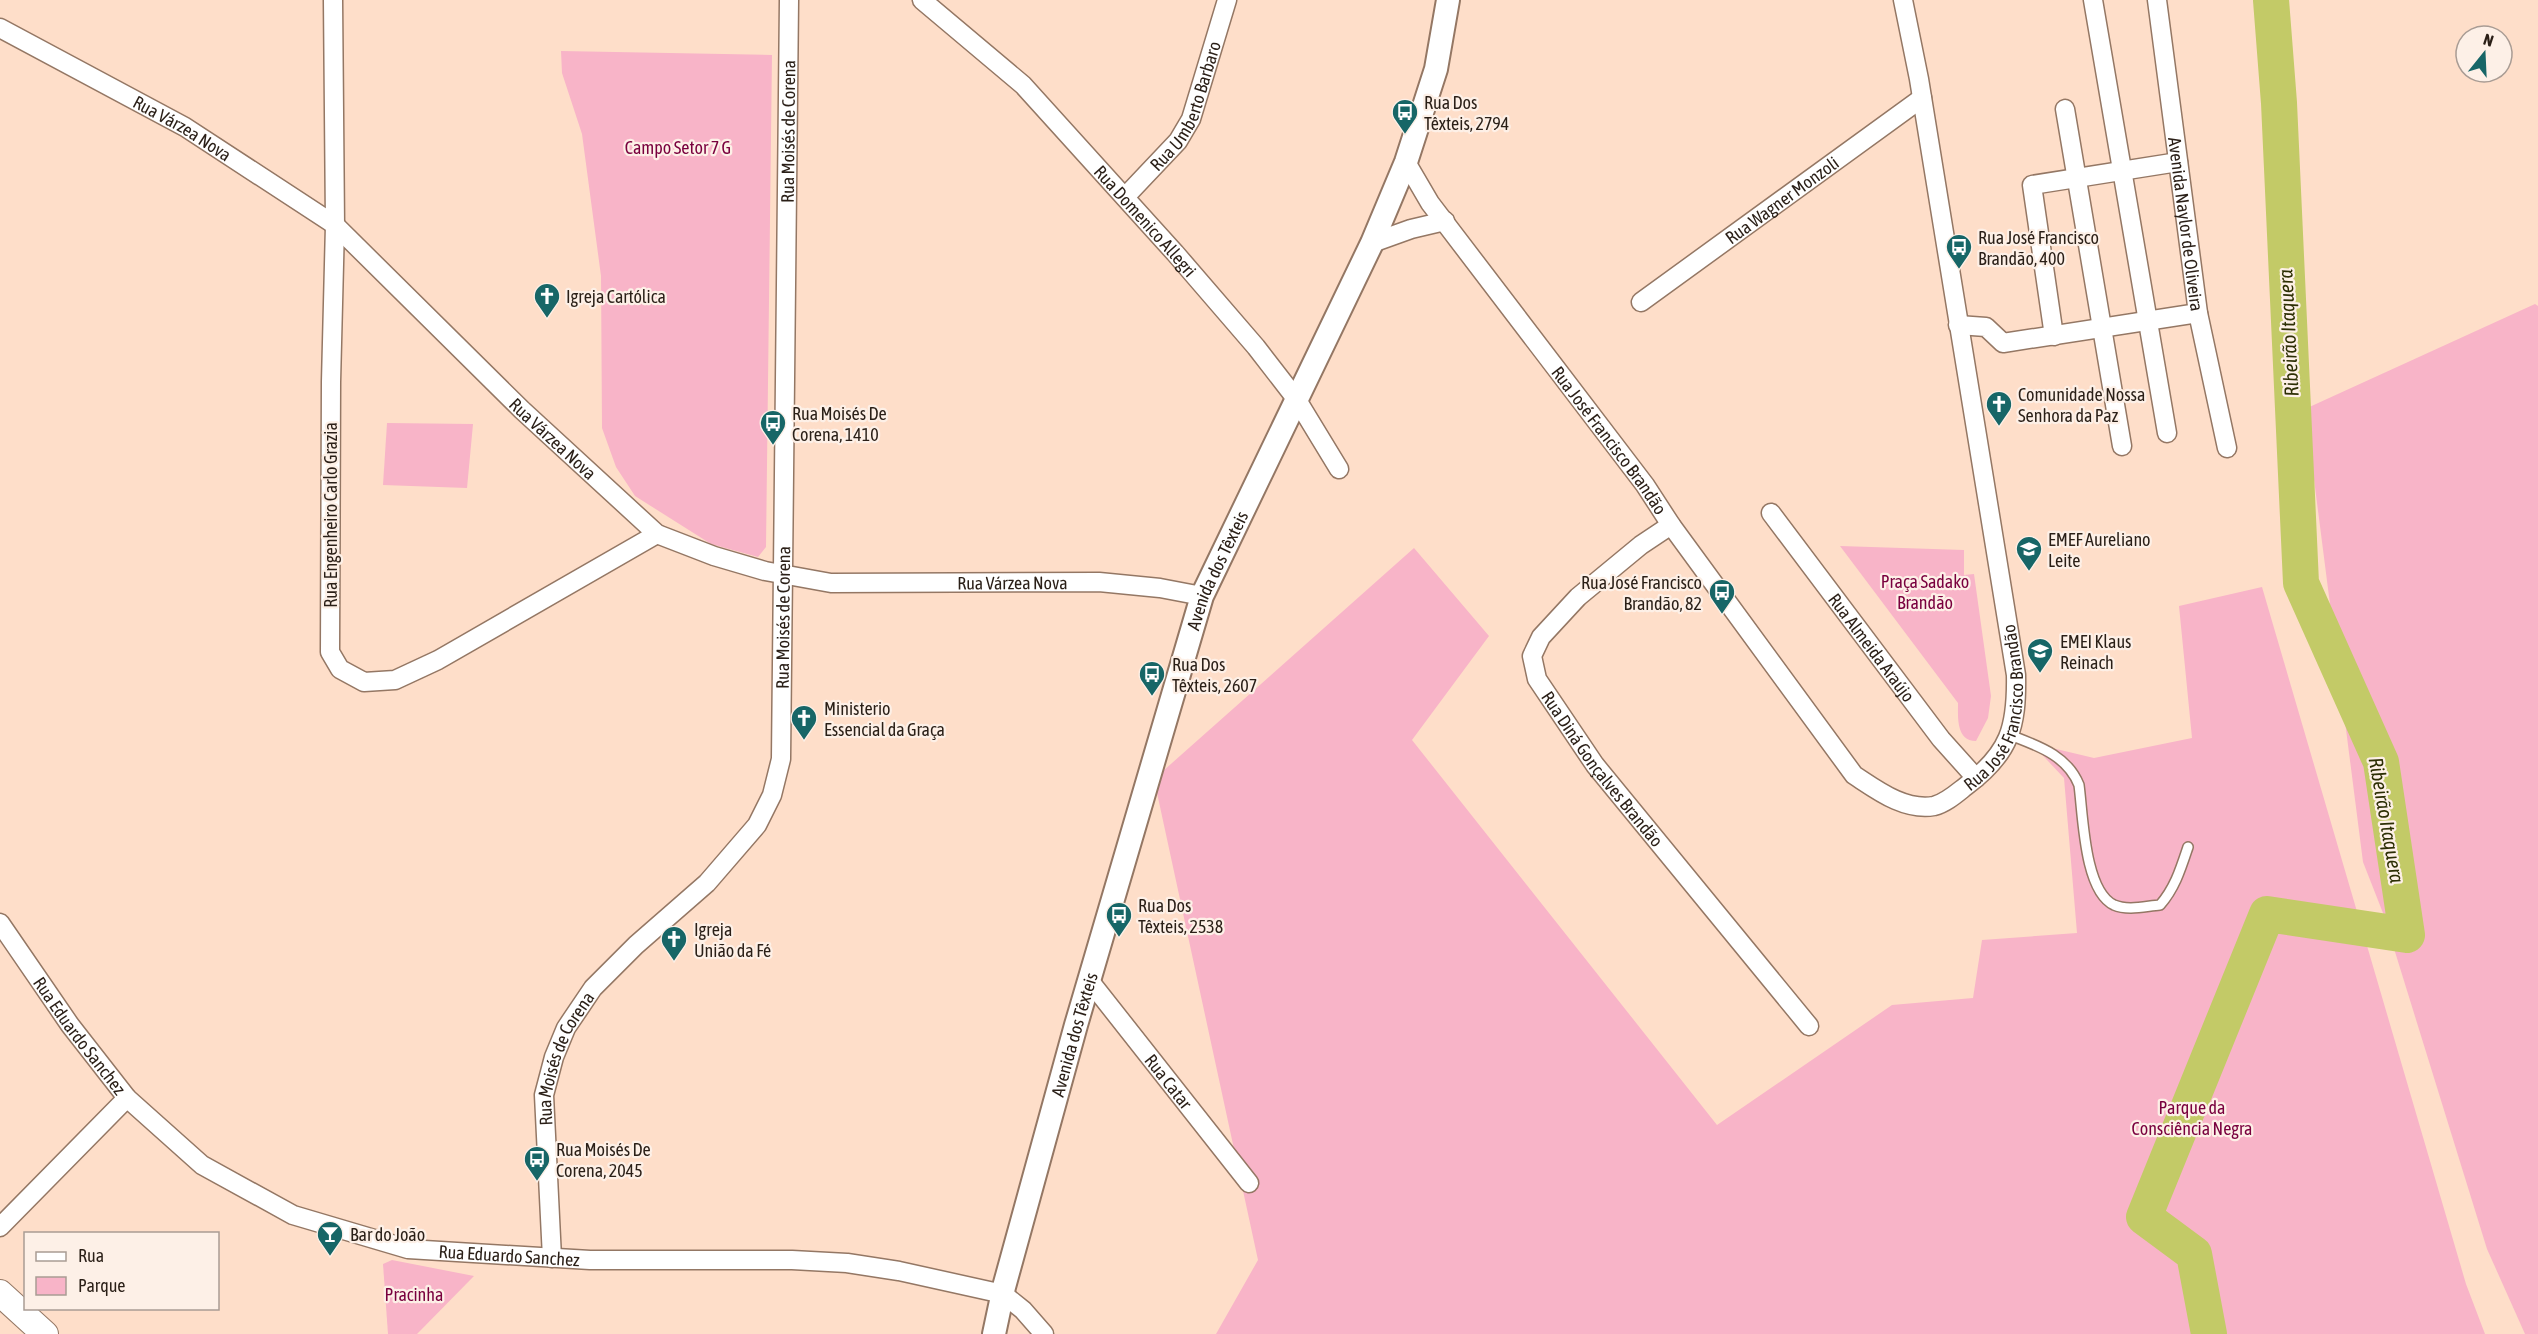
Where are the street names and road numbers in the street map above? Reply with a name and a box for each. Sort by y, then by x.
street label: Rua Umberto Barbaro [1145,39,1224,175]
street label: Rua Moisés de Corena [776,60,799,203]
street label: Rua Várzea Nova [130,91,235,165]
street label: Avenida Naylor de Oliveira [2165,136,2208,312]
street label: Rua Wagner Monzoli [1721,152,1843,248]
street label: Rua Domenico Allegri [1090,161,1201,281]
street label: Rua José Francisco Brandão [1548,362,1672,518]
street label: Rua Várzea Nova [505,393,601,483]
street label: Rua Engenheiro Carlo Grazia [320,422,341,608]
street label: Avenida dos Têxteis [1182,507,1252,633]
street label: Rua Moisés de Corena [771,546,794,689]
street label: Rua Várzea Nova [957,572,1068,593]
street label: Rua Almeida Araújo [1824,589,1920,706]
street label: Rua José Francisco Brandão [1959,623,2027,794]
street label: Rua Diná Gonçalves Brandão [1538,687,1668,851]
street label: Avenida dos Têxteis [1046,970,1101,1099]
street label: Rua Eduardo Sanchez [29,973,131,1099]
street label: Rua Moisés de Corena [533,988,598,1126]
street label: Rua Catar [1141,1050,1197,1113]
street label: Rua Eduardo Sanchez [438,1240,581,1270]

